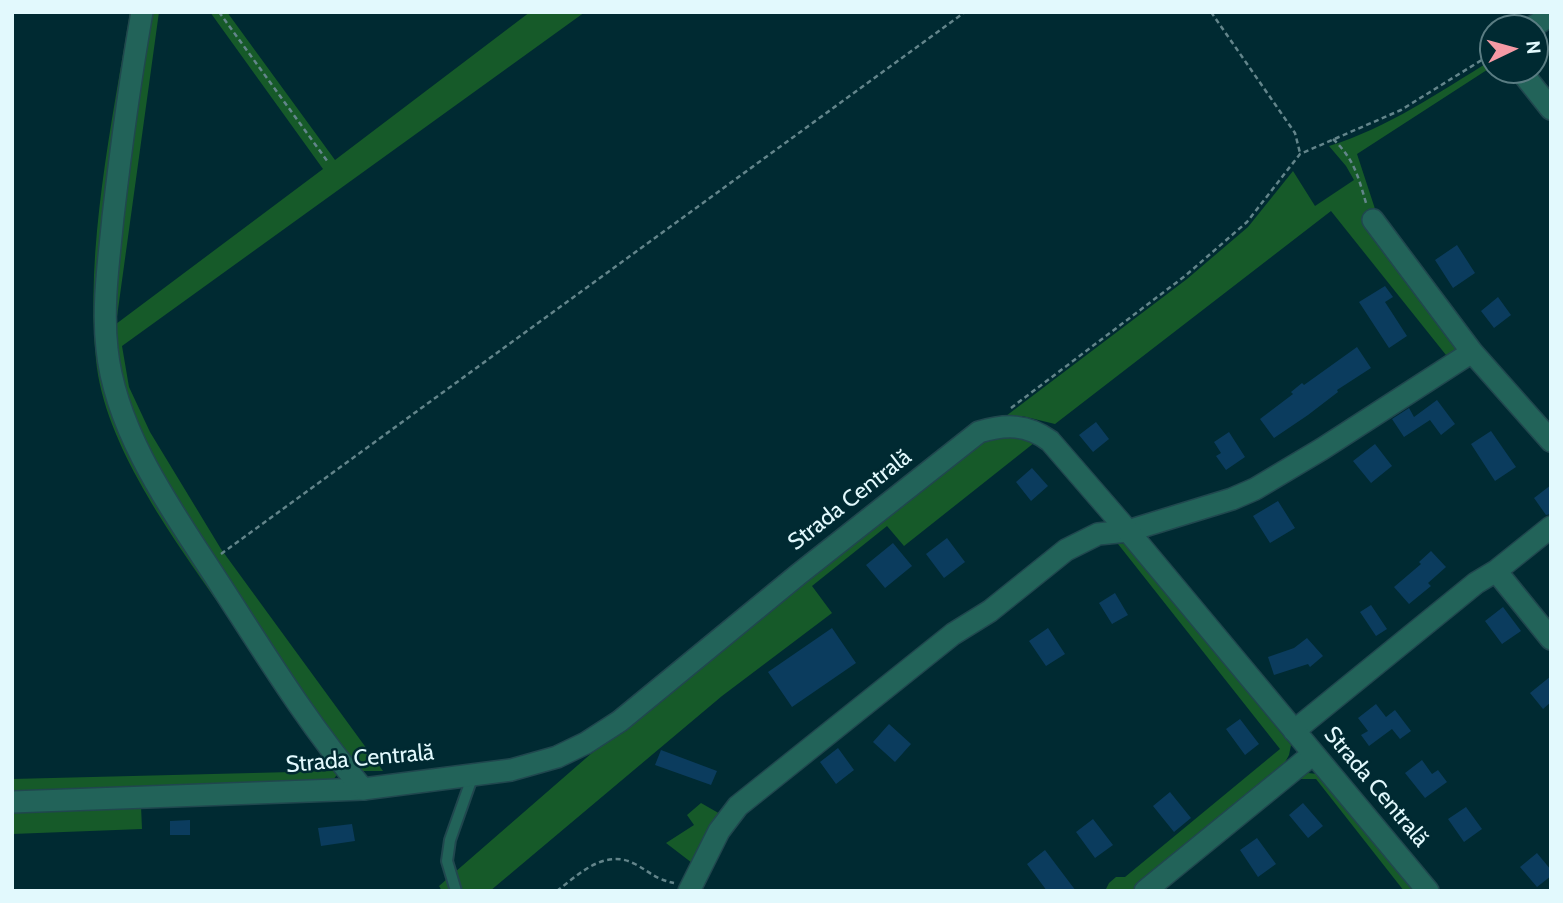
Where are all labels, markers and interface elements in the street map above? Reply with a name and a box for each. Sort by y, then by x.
north arrow [1479,14,1549,84]
text: N [1521,40,1545,55]
street label: Strada Centrală [783,443,917,557]
street label: Strada Centrală [1318,721,1434,853]
street label: Strada Centrală [285,739,435,779]

